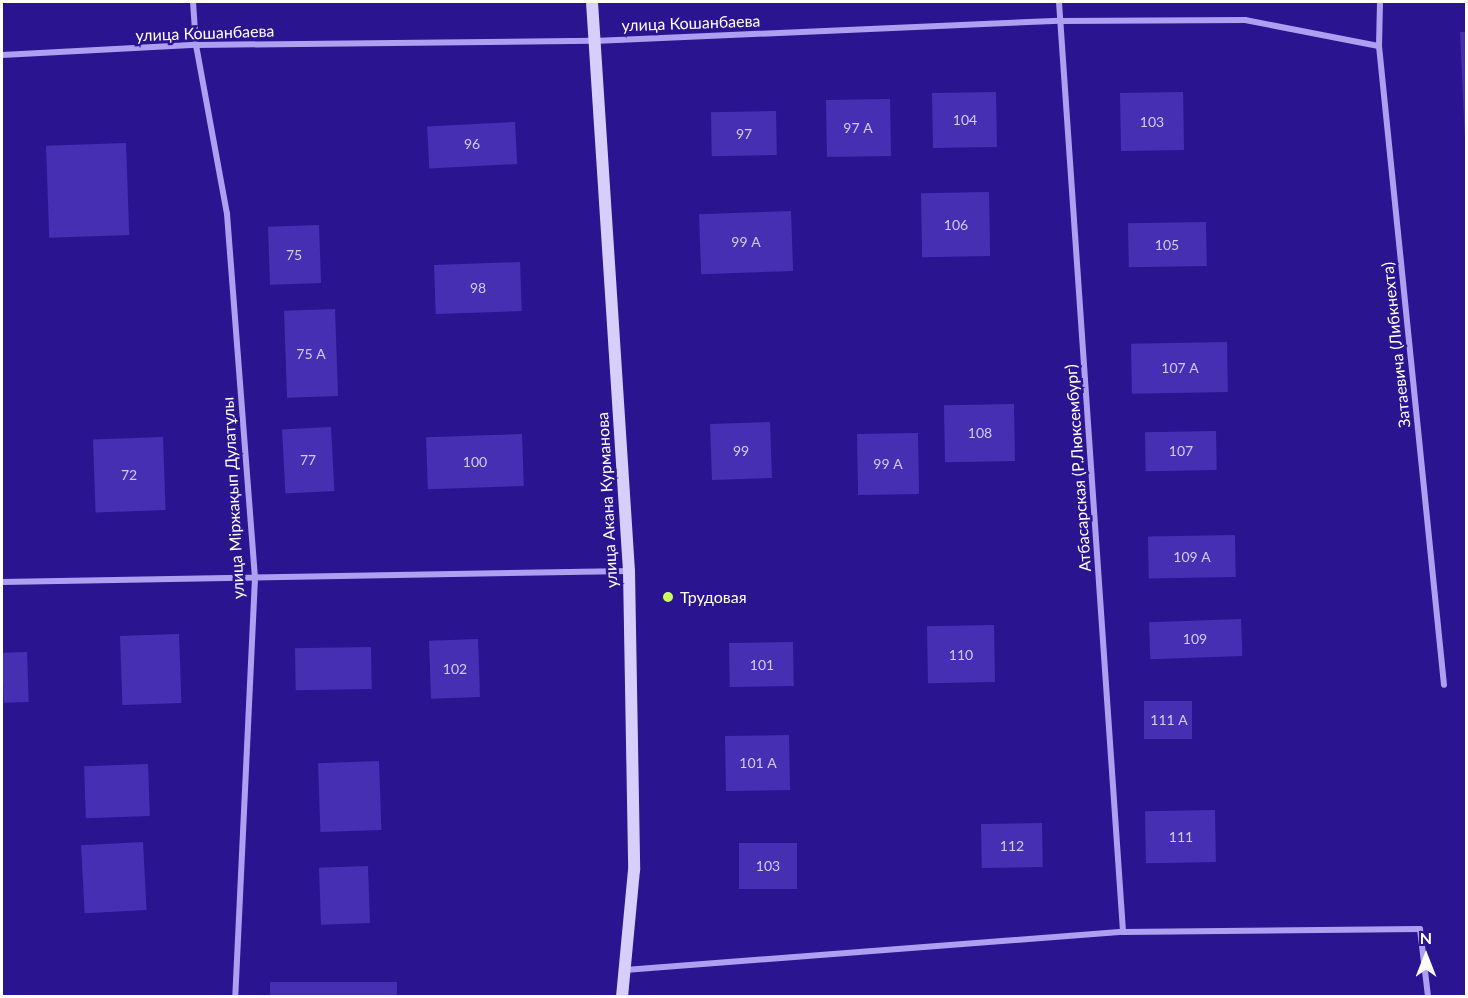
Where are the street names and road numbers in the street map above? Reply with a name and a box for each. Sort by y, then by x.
street label: улица Кошанбаева [621,11,761,35]
street label: улица Кошанбаева [135,21,275,45]
street label: Затаевича (Либкнехта) [1378,261,1414,429]
street label: Атбасарская (Р.Люксембург) [1061,364,1095,572]
street label: улица Міржақып Дулатұлы [218,396,248,600]
street label: улица Акана Курманова [593,412,621,588]

